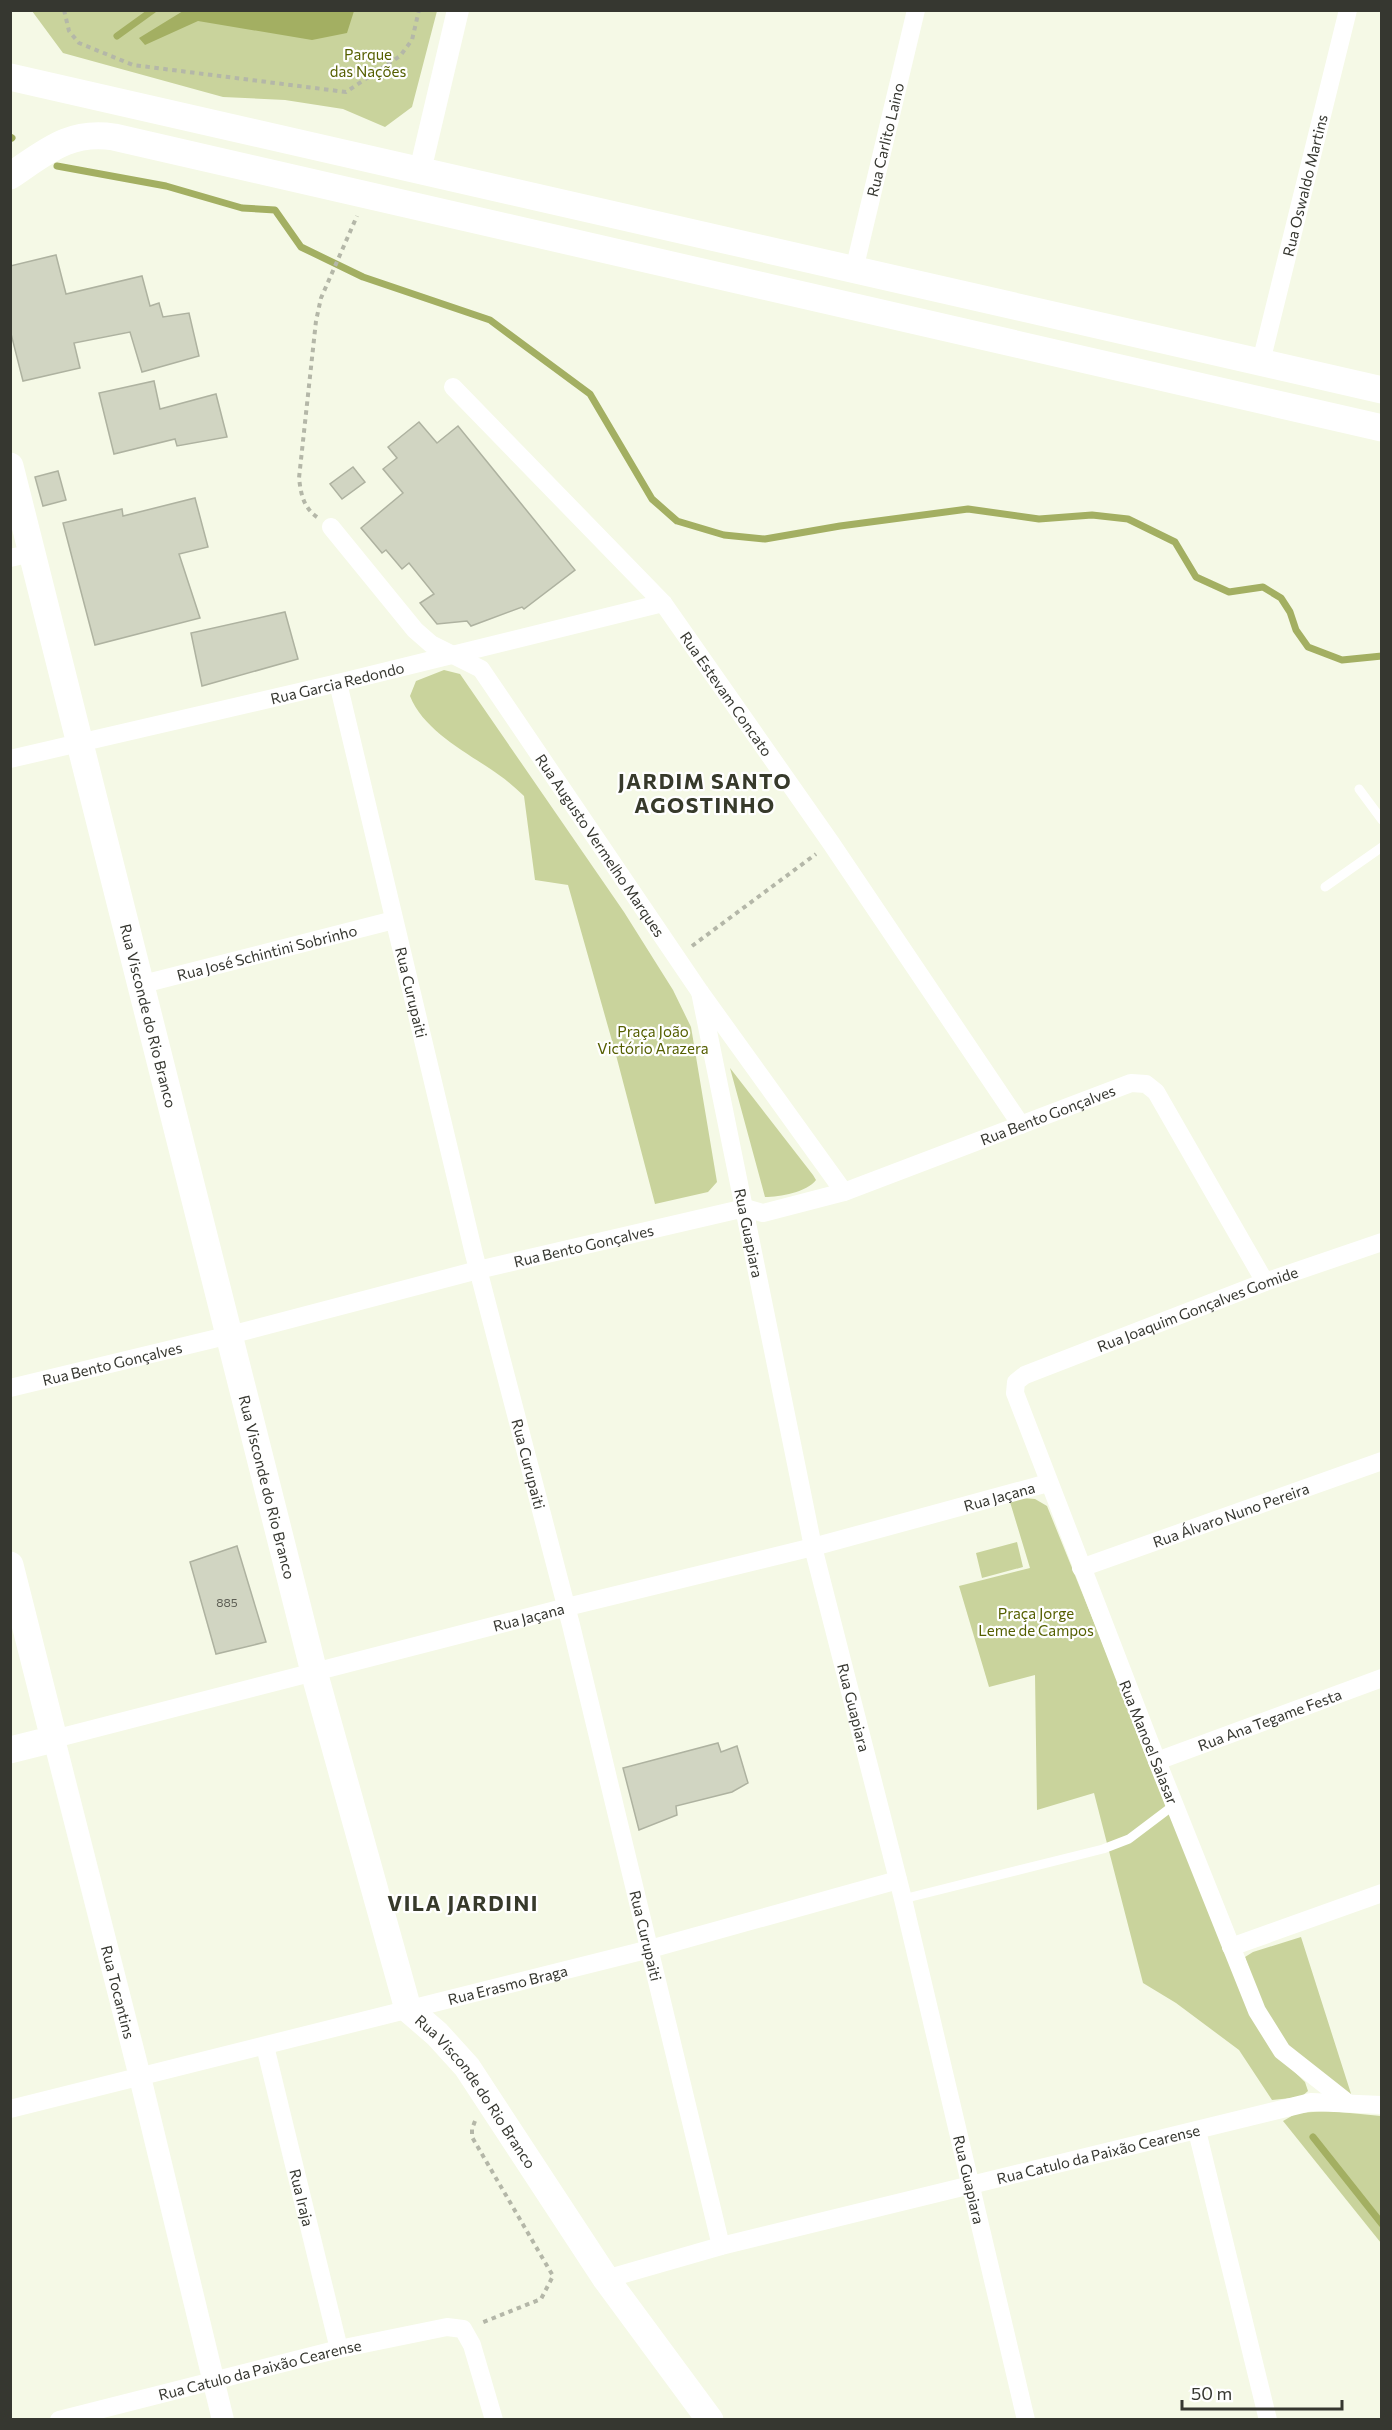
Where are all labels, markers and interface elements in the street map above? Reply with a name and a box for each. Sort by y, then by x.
park label: Parque das Nações [330,45,406,80]
street label: Rua Carlito Laino [863,81,907,198]
street label: Rua Oswaldo Martins [1278,112,1331,258]
street label: Rua Estevam Concato [677,628,776,760]
street label: Rua Garcia Redondo [269,658,406,707]
street label: Rua Augusto Vermelho Marques [532,750,669,940]
district label: JARDIM SANTO AGOSTINHO [618,768,792,817]
street label: Rua José Schintini Sobrinho [175,921,359,984]
street label: Rua Visconde do Rio Branco [117,922,180,1110]
street label: Rua Curupaiti [392,945,431,1040]
park label: Praça João Victório Arazera [597,1022,709,1057]
street label: Rua Bento Gonçalves [978,1081,1118,1148]
street label: Rua Guapiara [731,1187,767,1279]
street label: Rua Bento Gonçalves [512,1221,655,1270]
street label: Rua Joaquim Gonçalves Gomide [1094,1262,1300,1355]
street label: Rua Bento Gonçalves [40,1338,184,1389]
street label: Rua Visconde do Rio Branco [236,1393,299,1581]
street label: Rua Curupaiti [508,1417,549,1511]
street label: Rua Jaçana [962,1478,1037,1515]
street label: Rua Álvaro Nuno Pereira [1150,1479,1311,1551]
house number: 885 [216,1595,238,1609]
street label: Rua Jaçana [491,1599,566,1635]
park label: Praça Jorge Leme de Campos [978,1604,1094,1639]
street label: Rua Guapiara [834,1661,874,1754]
street label: Rua Manoel Salasar [1116,1677,1182,1807]
street label: Rua Ana Tegame Festa [1195,1685,1344,1754]
street label: Rua Curupaiti [626,1888,666,1983]
district label: VILA JARDINI [387,1890,539,1915]
street label: Rua Tocantins [98,1943,139,2041]
street label: Rua Erasmo Braga [446,1961,569,2008]
street label: Rua Visconde do Rio Branco [412,2011,540,2172]
street label: Rua Catulo da Paixão Cearense [995,2120,1202,2187]
street label: Rua Guapiara [950,2133,988,2226]
street label: Rua Iraja [286,2167,318,2228]
street label: Rua Catulo da Paixão Cearense [156,2336,363,2403]
scale bar [1182,2373,1342,2411]
text: 50 m [1191,2382,1232,2404]

